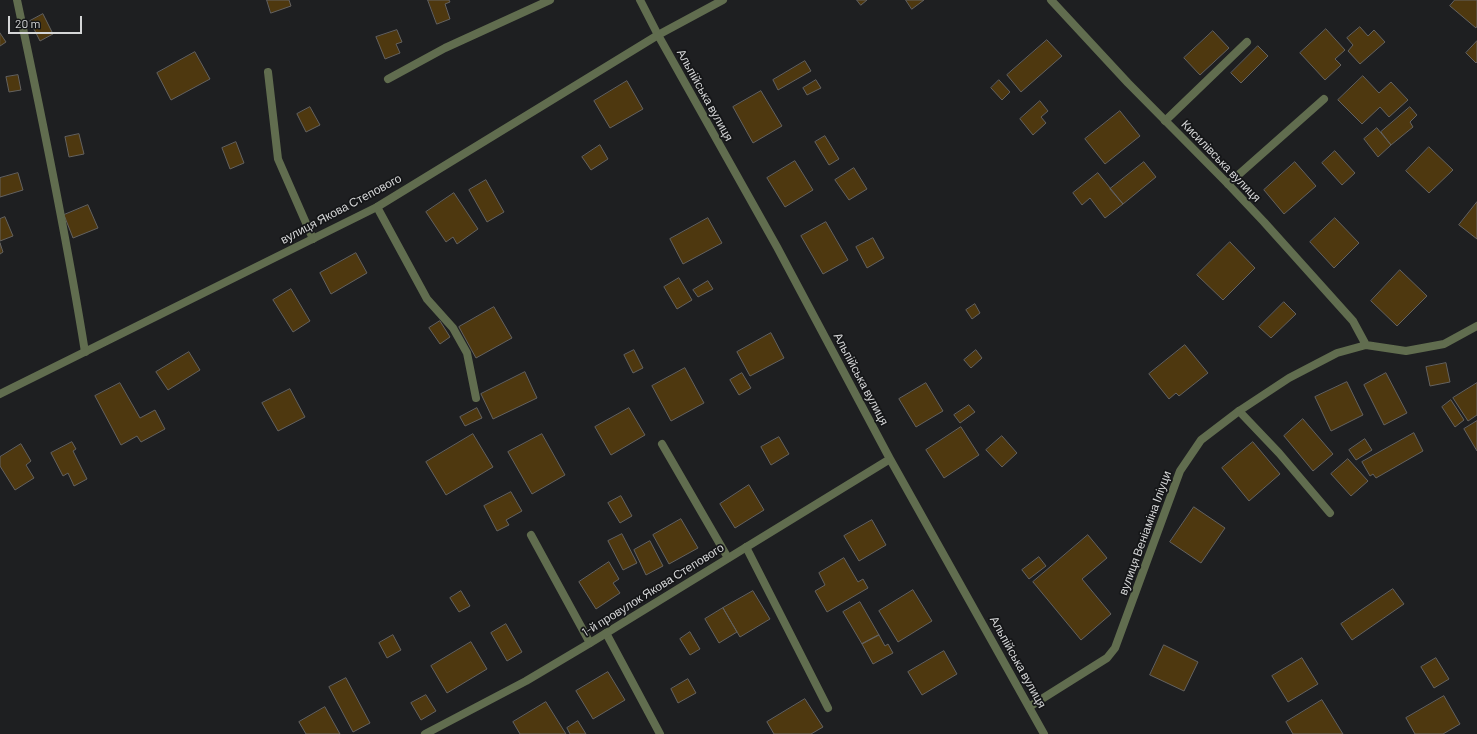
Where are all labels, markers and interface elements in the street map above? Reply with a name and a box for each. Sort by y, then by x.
scale bar [10,8,84,34]
text: 20 m [15,16,41,30]
street label: Альпійська вулиця [674,47,736,143]
street label: Кисилівська вулиця [1178,117,1264,205]
street label: вулиця Якова Степового [278,171,404,247]
street label: Альпійська вулиця [830,330,892,428]
street label: вулиця Веніаміна Іліуци [1116,469,1174,597]
street label: 1-й провулок Якова Степового [579,540,727,640]
street label: Альпійська вулиця [987,614,1049,710]

